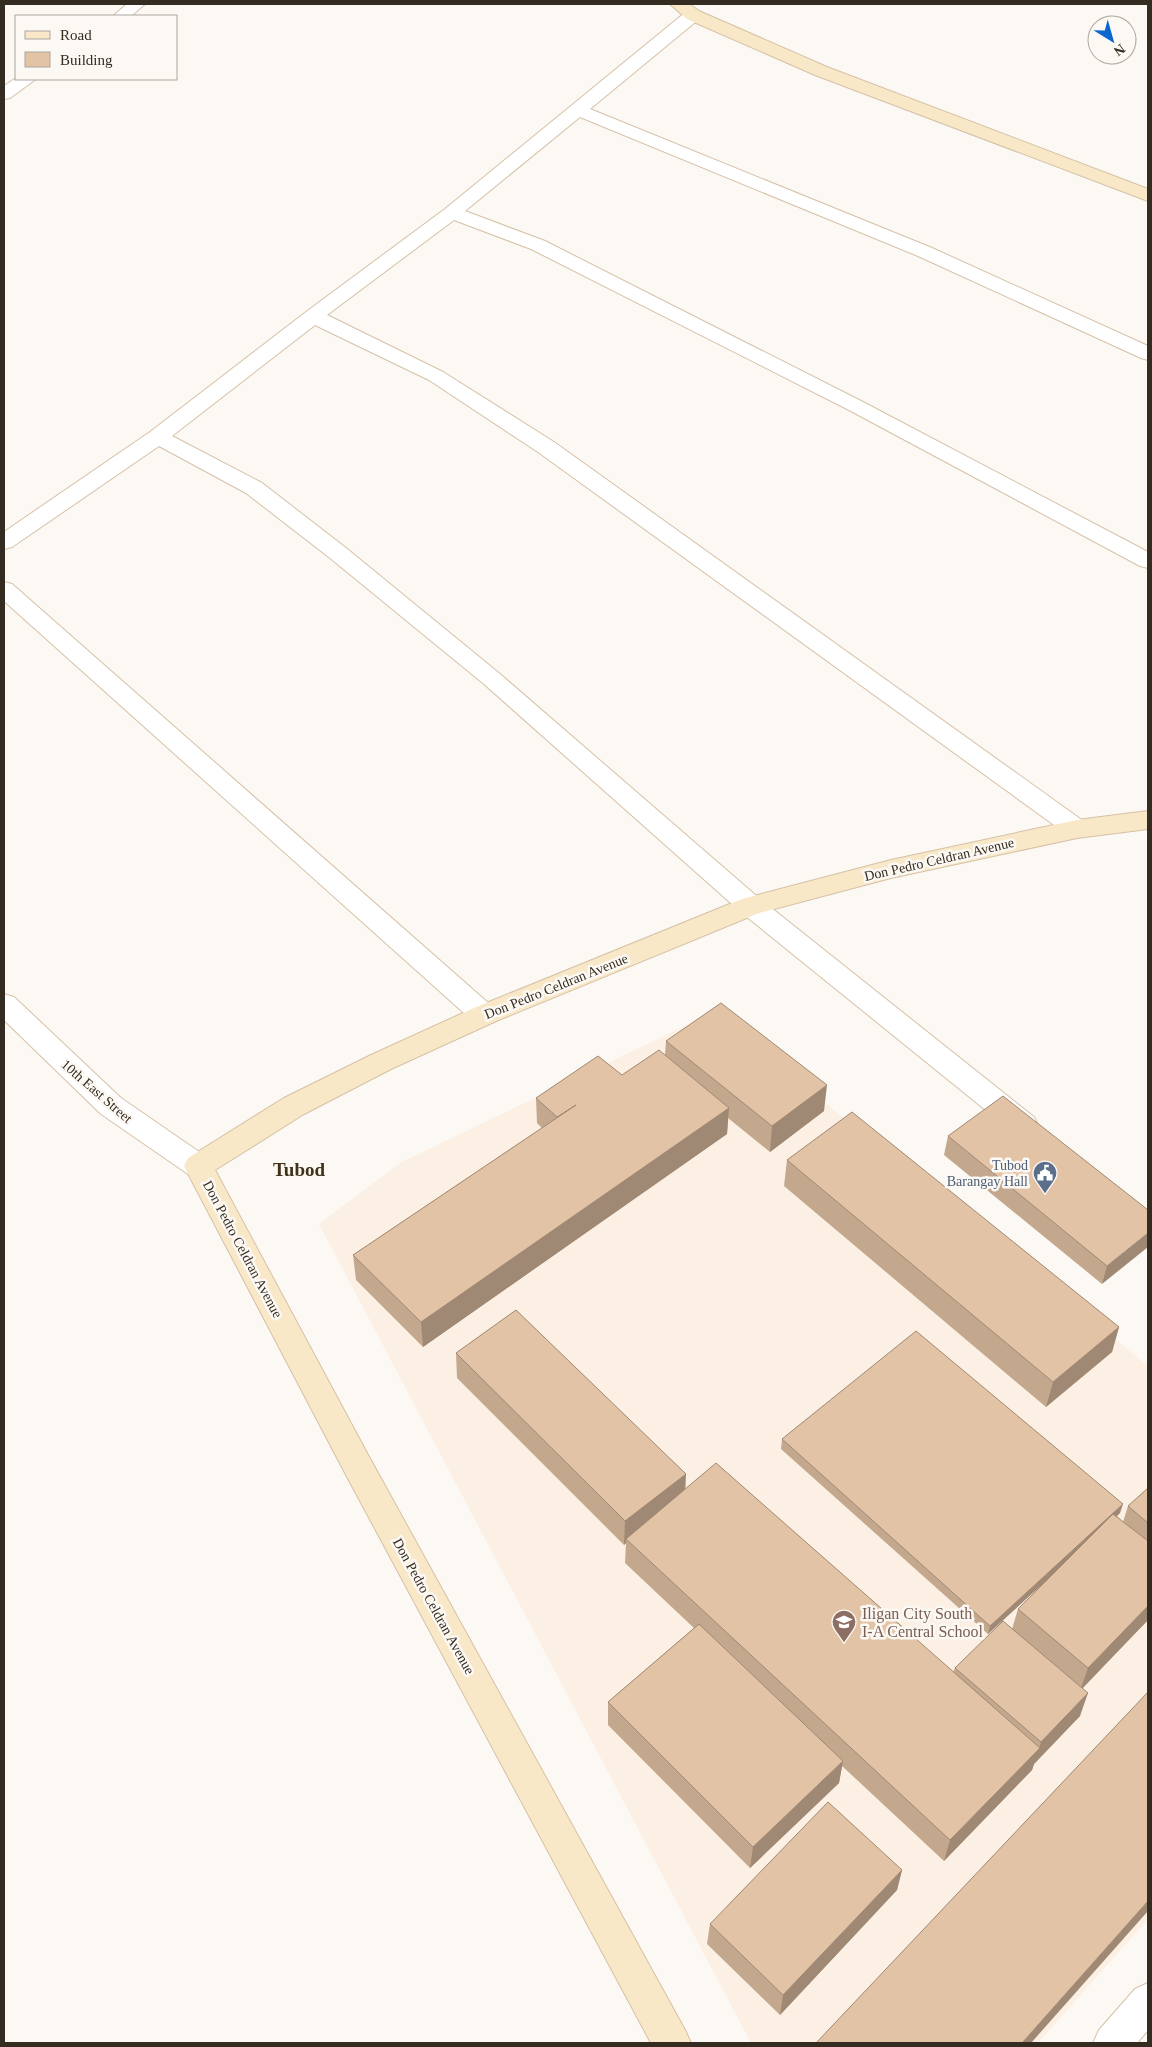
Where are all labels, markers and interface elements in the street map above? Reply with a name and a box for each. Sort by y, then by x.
legend [15,15,178,80]
north arrow [1087,15,1137,65]
text: Road [60,27,92,43]
text: N [1111,41,1128,59]
text: Building [60,52,113,68]
street label: Don Pedro Celdran Avenue [863,835,1015,884]
street label: Don Pedro Celdran Avenue [482,951,630,1022]
street label: 10th East Street [58,1057,135,1126]
place label: Tubod Barangay Hall [947,1158,1028,1189]
district label: Tubod [273,1159,325,1180]
public building icon: Tubod Barangay Hall [1032,1160,1058,1194]
street label: Don Pedro Celdran Avenue [200,1178,285,1320]
street label: Don Pedro Celdran Avenue [390,1536,477,1677]
place label: Iligan City South I-A Central School [862,1605,983,1640]
school or university icon: Iligan City South I-A Central School [831,1609,857,1643]

